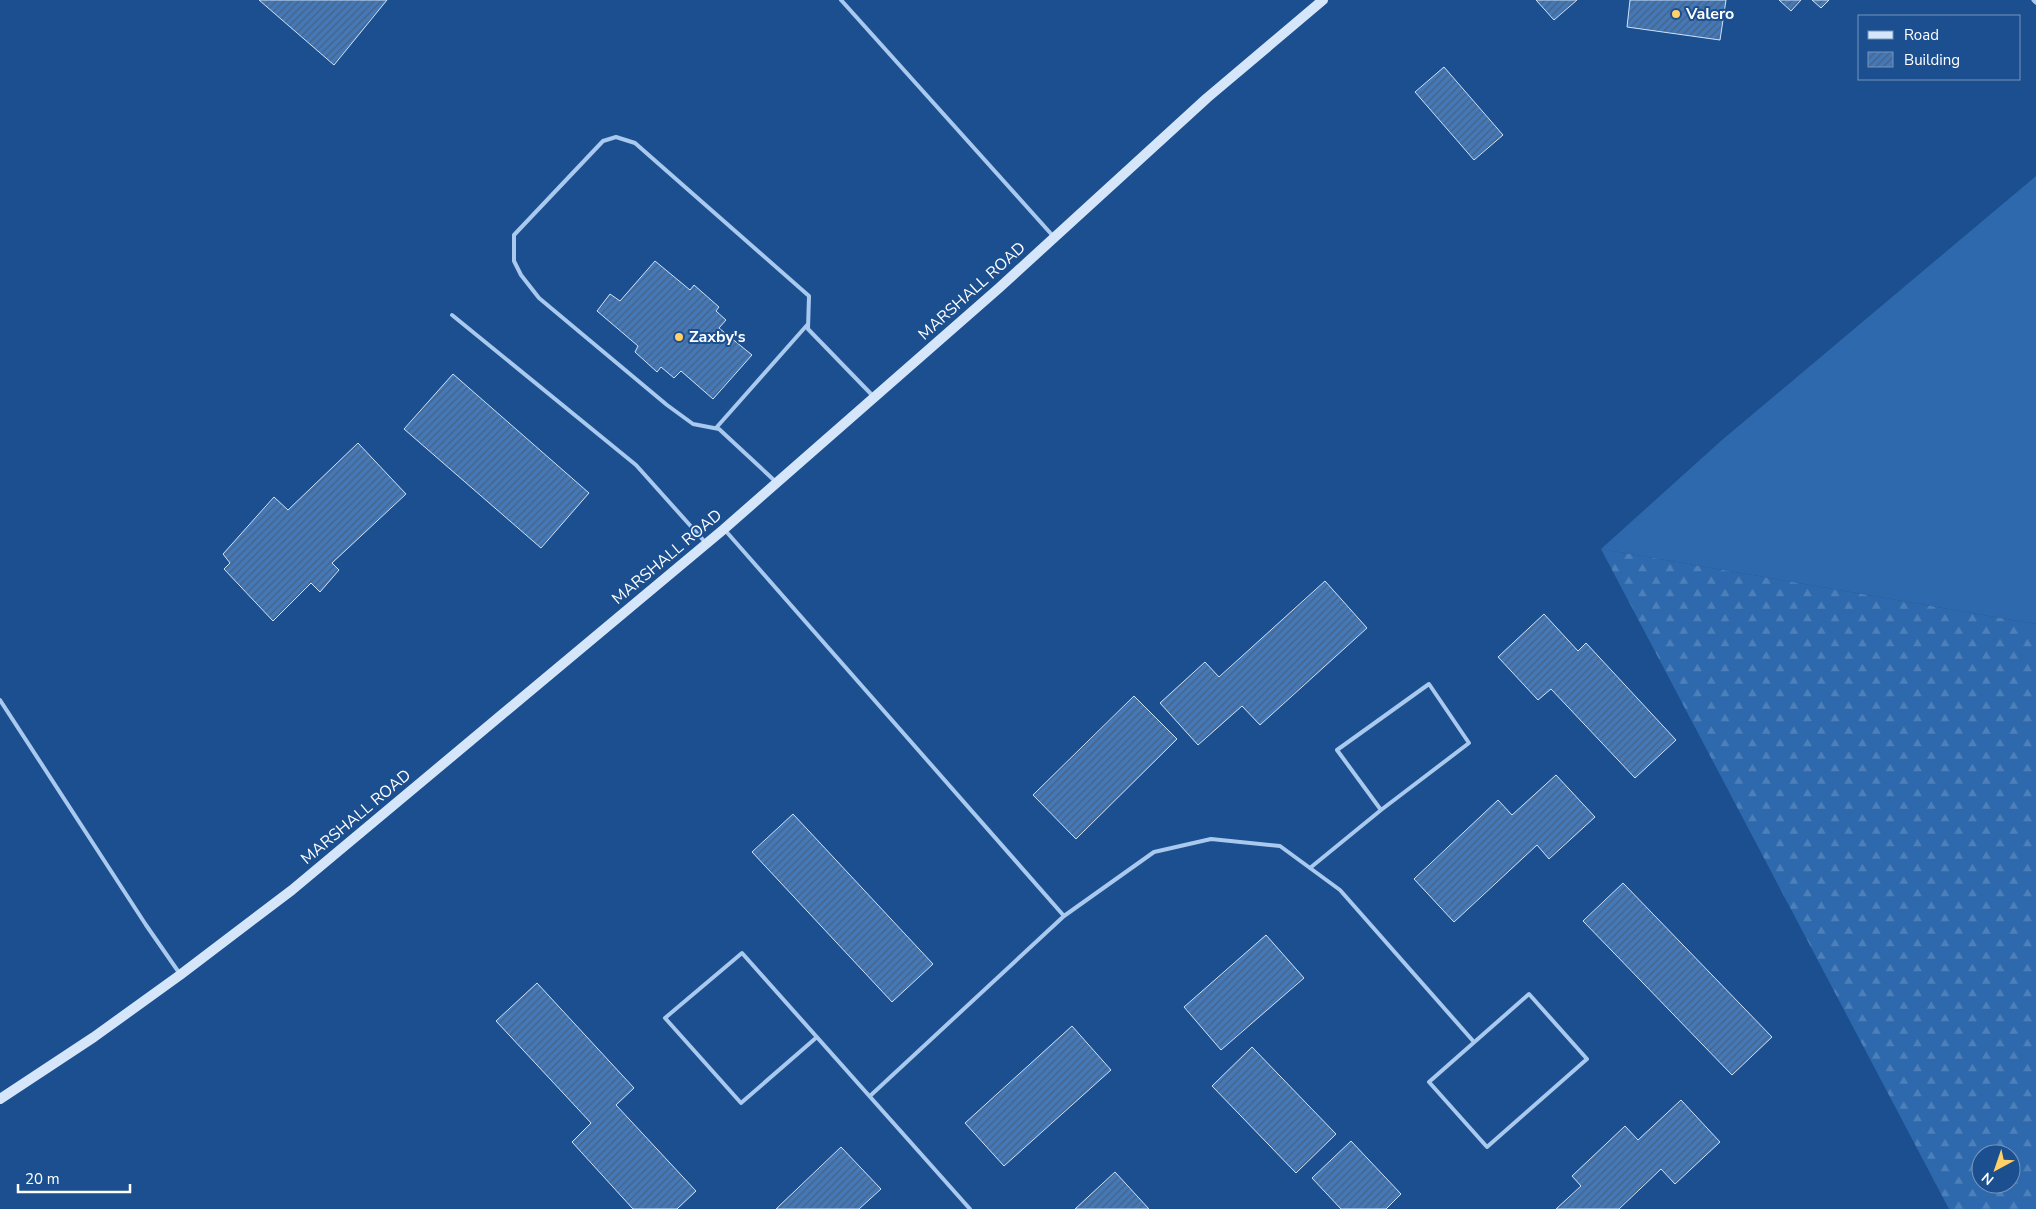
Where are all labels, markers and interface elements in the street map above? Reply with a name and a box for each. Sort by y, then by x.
place label: Valero [1685,3,1734,25]
marker: Valero [1670,8,1682,20]
legend [1858,15,2021,80]
text: Road [1904,25,1939,45]
text: Building [1904,50,1960,70]
street label: MARSHALL ROAD [914,237,1030,345]
place label: Zaxby's [689,326,746,348]
marker: Zaxby's [673,331,685,343]
street label: MARSHALL ROAD [607,504,727,610]
street label: MARSHALL ROAD [296,764,416,870]
north arrow [1971,1144,2021,1194]
scale bar [18,1162,130,1194]
text: N [1978,1168,1998,1189]
text: 20 m [25,1169,60,1189]

